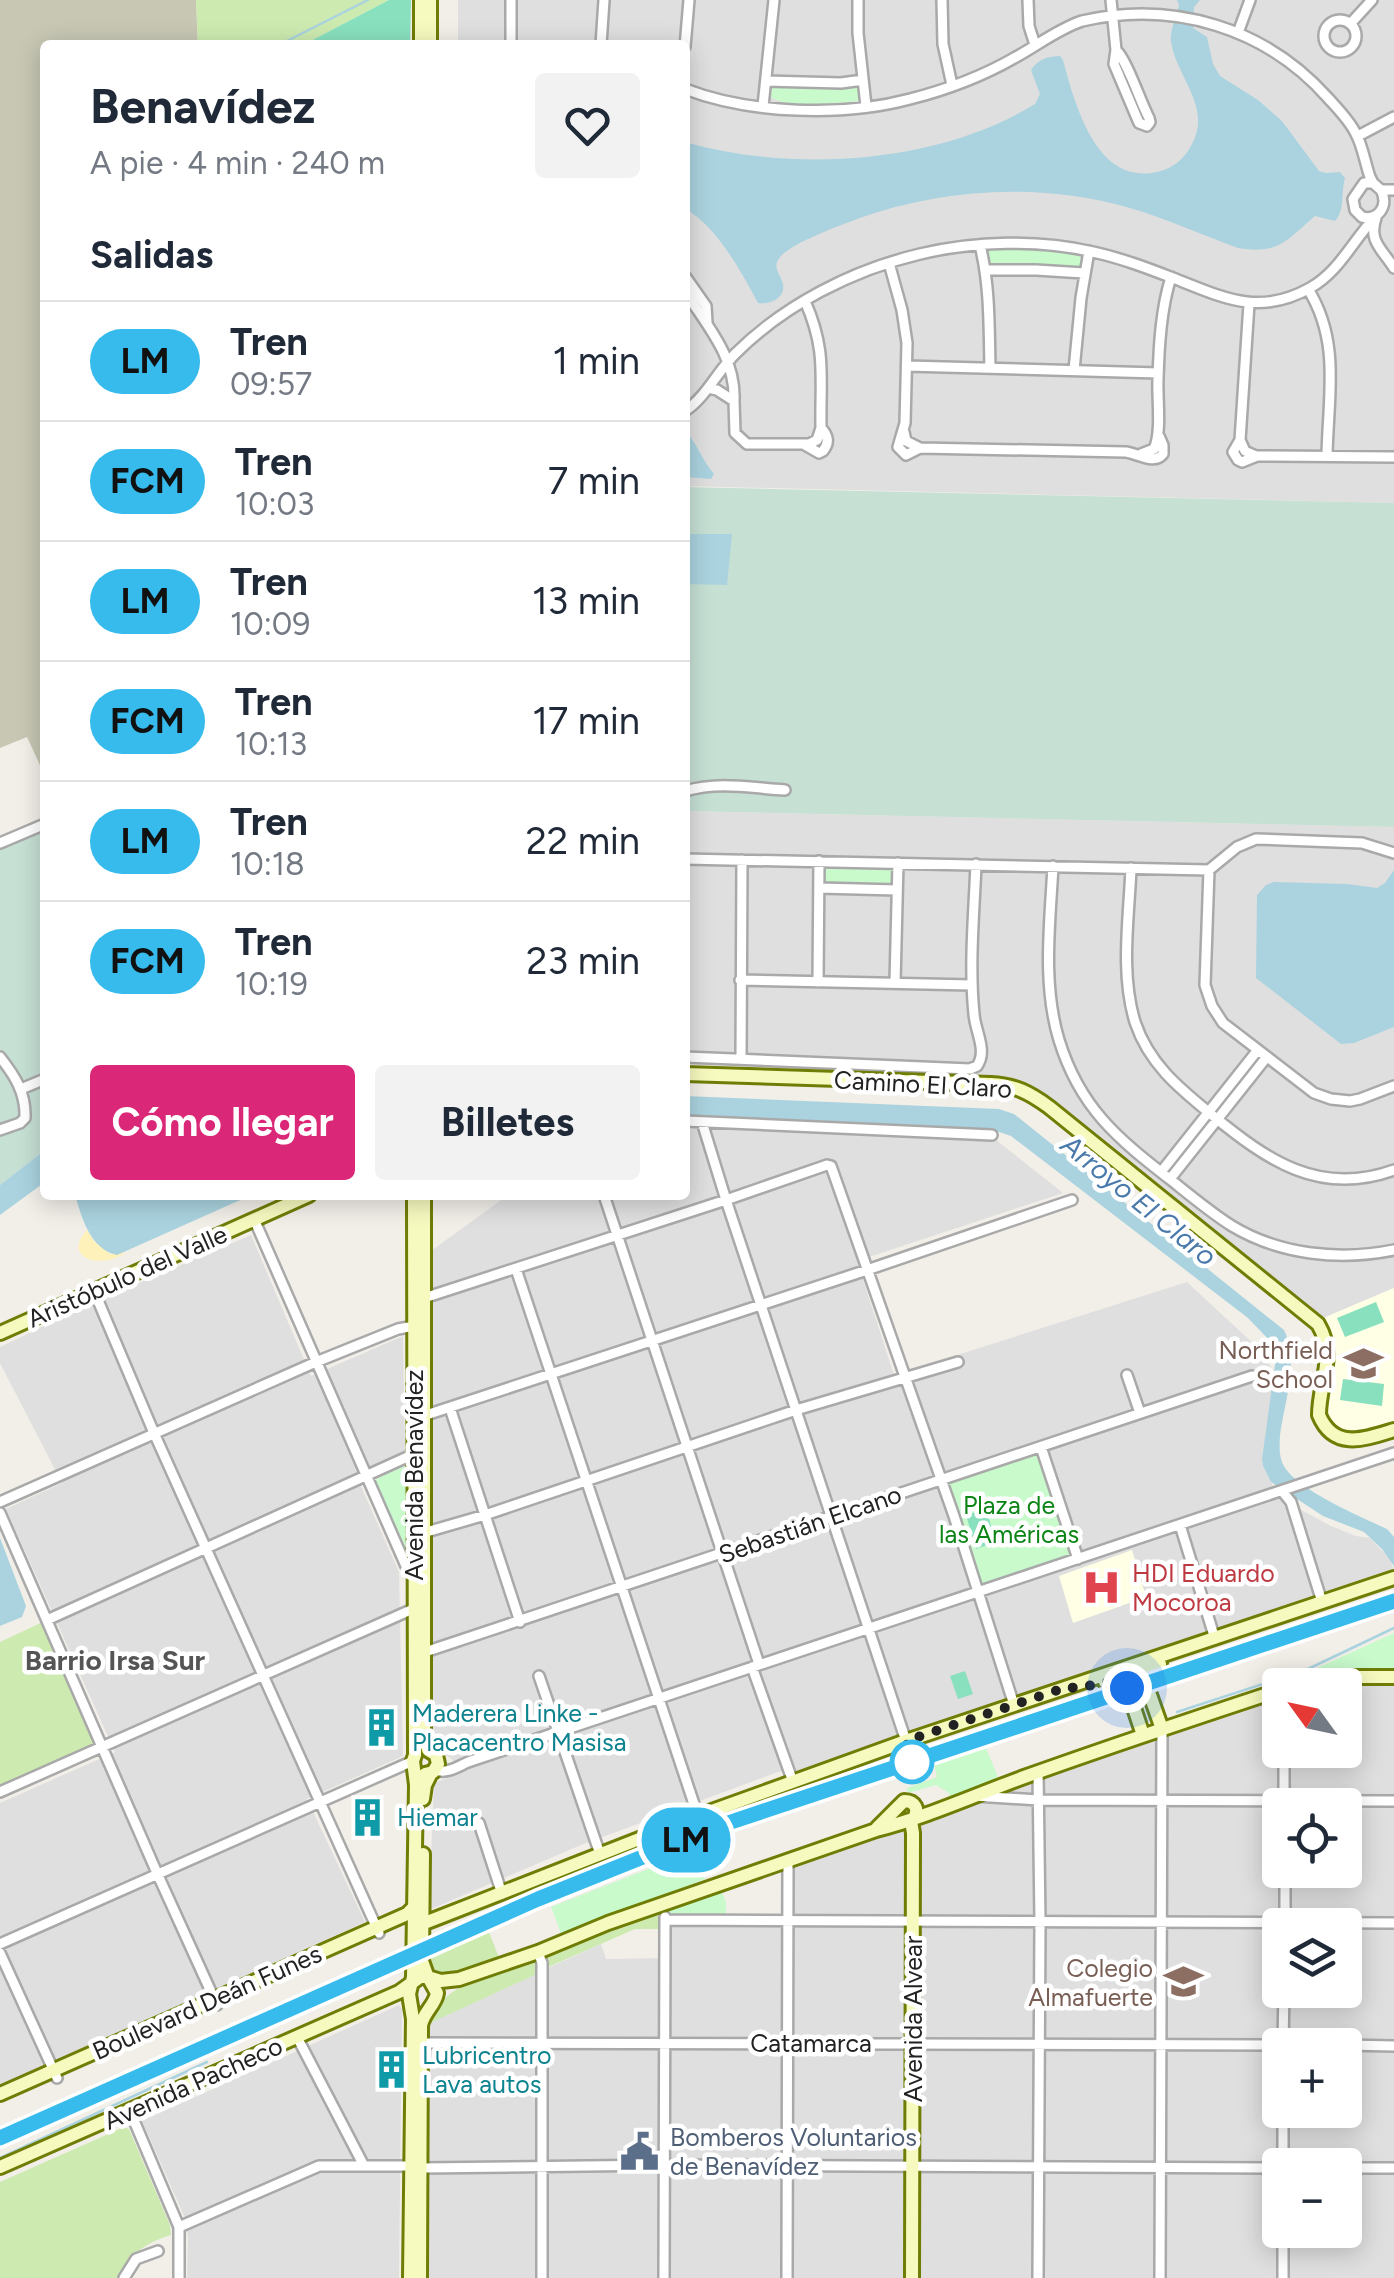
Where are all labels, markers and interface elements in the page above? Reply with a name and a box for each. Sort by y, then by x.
button: heart [535,73,640,178]
text: Benavídez [90,77,315,135]
text: A pie · 4 min · 240 m [90,144,385,182]
text: Salidas [90,232,213,278]
text: Tren [230,319,308,365]
text: 1 min [553,338,640,384]
text: LM [121,340,169,382]
text: 09:57 [230,365,312,403]
text: Tren [235,439,313,485]
text: 7 min [548,458,640,504]
text: FCM [110,460,185,502]
text: 10:03 [235,485,315,523]
text: Tren [230,559,308,605]
text: 13 min [532,578,640,624]
text: LM [121,580,169,622]
text: 10:09 [230,605,310,643]
text: Tren [235,679,313,725]
text: 17 min [532,698,640,744]
text: FCM [110,700,185,742]
text: 10:13 [235,725,307,763]
text: Tren [230,799,308,845]
text: 22 min [526,818,640,864]
text: LM [121,820,169,862]
text: 10:18 [230,845,305,883]
text: Tren [235,919,313,965]
text: 23 min [526,938,640,984]
text: FCM [110,940,185,982]
text: 10:19 [235,965,308,1003]
street label: Camino El Claro [833,1064,1013,1104]
button: Cómo llegar [90,1065,355,1180]
button: Billetes [375,1065,640,1180]
water label: Arroyo El Claro [1054,1126,1224,1273]
street label: Aristóbulo del Valle [23,1219,231,1333]
place label: Northfield School [1218,1335,1333,1394]
school or university icon: Northfield School [1342,1343,1384,1385]
street label: Avenida Benavídez [399,1369,429,1581]
street label: Sebastián Elcano [715,1479,905,1569]
park label: Plaza de las Américas [939,1490,1079,1549]
place label: HDI Eduardo Mocoroa [1132,1558,1275,1617]
hospital icon: HDI Eduardo Mocoroa [1081,1566,1123,1608]
district label: Barrio Irsa Sur [25,1643,206,1677]
your location [1102,1663,1152,1713]
north arrow [1262,1668,1362,1768]
map controls [1262,1668,1362,2248]
place label: Maderera Linke - Placacentro Masisa [412,1698,626,1757]
building icon: Maderera Linke - Placacentro Masisa [361,1706,403,1748]
unlabelled marker [891,1741,933,1783]
button: locate [1262,1788,1362,1888]
building icon: Hiemar [346,1796,388,1838]
place label: Hiemar [397,1802,478,1832]
line badge: LM [641,1808,731,1872]
text: LM [662,1819,710,1861]
button: layers [1262,1908,1362,2008]
street label: Avenida Alvear [898,1935,928,2102]
street label: Boulevard Deán Funes [88,1938,326,2066]
place label: Colegio Almafuerte [1028,1953,1153,2012]
school or university icon: Colegio Almafuerte [1162,1961,1204,2003]
street label: Catamarca [750,2028,872,2058]
button: + [1262,2028,1362,2128]
street label: Avenida Pacheco [99,2030,287,2136]
place label: Lubricentro Lava autos [422,2040,551,2099]
building icon: Lubricentro Lava autos [371,2048,413,2090]
place label: Bomberos Voluntarios de Benavídez [670,2122,917,2181]
public building icon: Bomberos Voluntarios de Benavídez [619,2130,661,2172]
button: − [1262,2148,1362,2248]

